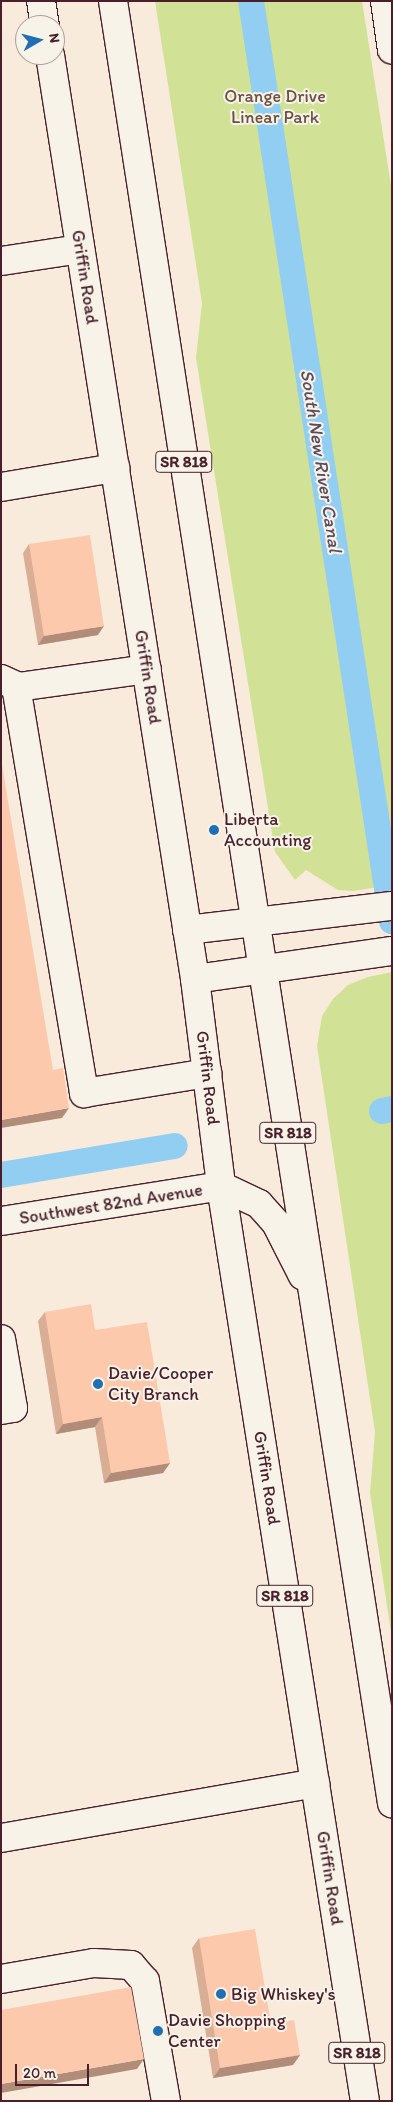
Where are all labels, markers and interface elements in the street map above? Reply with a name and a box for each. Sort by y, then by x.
north arrow [15,15,65,65]
text: N [45,32,63,44]
park label: Orange Drive Linear Park [224,86,326,128]
street label: Griffin Road [67,229,103,325]
water label: South New River Canal [295,368,347,554]
road number: SR 818 [155,448,213,476]
street label: Griffin Road [130,629,166,725]
place label: Liberta Accounting [224,809,312,852]
marker: Liberta Accounting [208,824,220,836]
street label: Griffin Road [192,1030,224,1126]
road number: SR 818 [259,1120,317,1146]
street label: Southwest 82nd Avenue [18,1179,204,1229]
place label: Davie/Cooper City Branch [108,1363,213,1406]
marker: Davie/Cooper City Branch [92,1378,104,1390]
street label: Griffin Road [249,1430,285,1526]
road number: SR 818 [256,1582,314,1610]
street label: Griffin Road [312,1830,348,1926]
place label: Big Whiskey's [231,1983,336,2005]
marker: Big Whiskey's [215,1988,227,2000]
place label: Davie Shopping Center [168,2010,286,2052]
marker: Davie Shopping Center [152,2025,164,2037]
road number: SR 818 [328,2040,386,2066]
scale bar [18,2054,91,2086]
text: 20 m [23,2064,56,2082]

